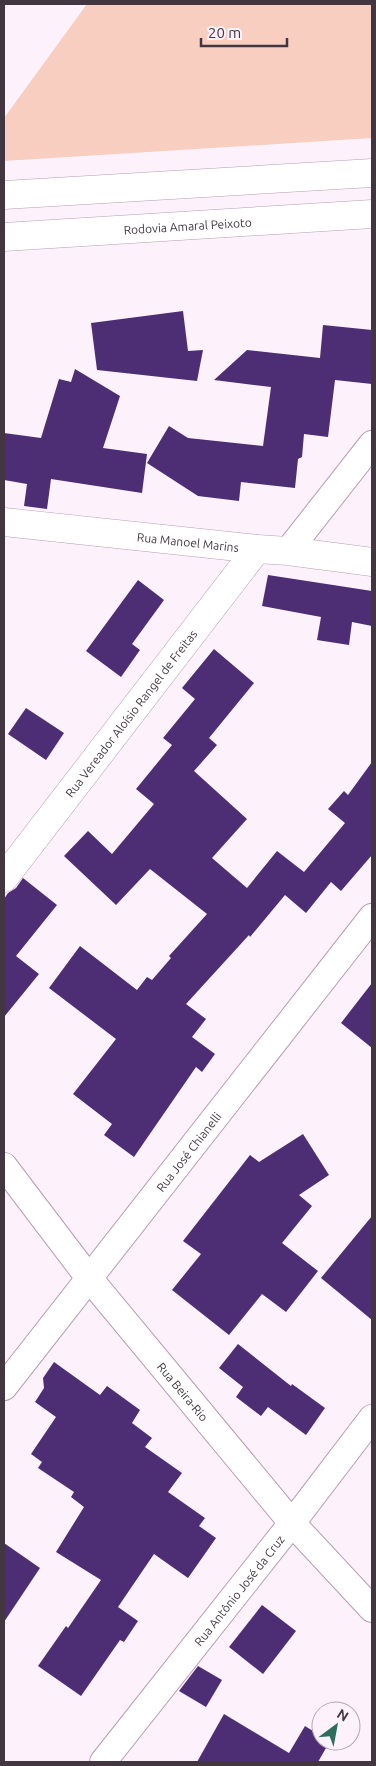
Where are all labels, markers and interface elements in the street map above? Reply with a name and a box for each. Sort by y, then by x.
scale bar [201,15,287,47]
text: 20 m [208,24,241,41]
street label: Rodovia Amaral Peixoto [123,215,252,236]
street label: Rua Manoel Marins [136,530,240,554]
street label: Rua Vereador Aloísio Rangel de Freitas [62,627,199,799]
street label: Rua José Chianelli [153,1109,223,1194]
street label: Rua Beira-Rio [155,1360,211,1423]
street label: Rua Antônio José da Cruz [191,1532,287,1648]
north arrow [311,1701,361,1751]
text: N [334,1705,352,1725]

